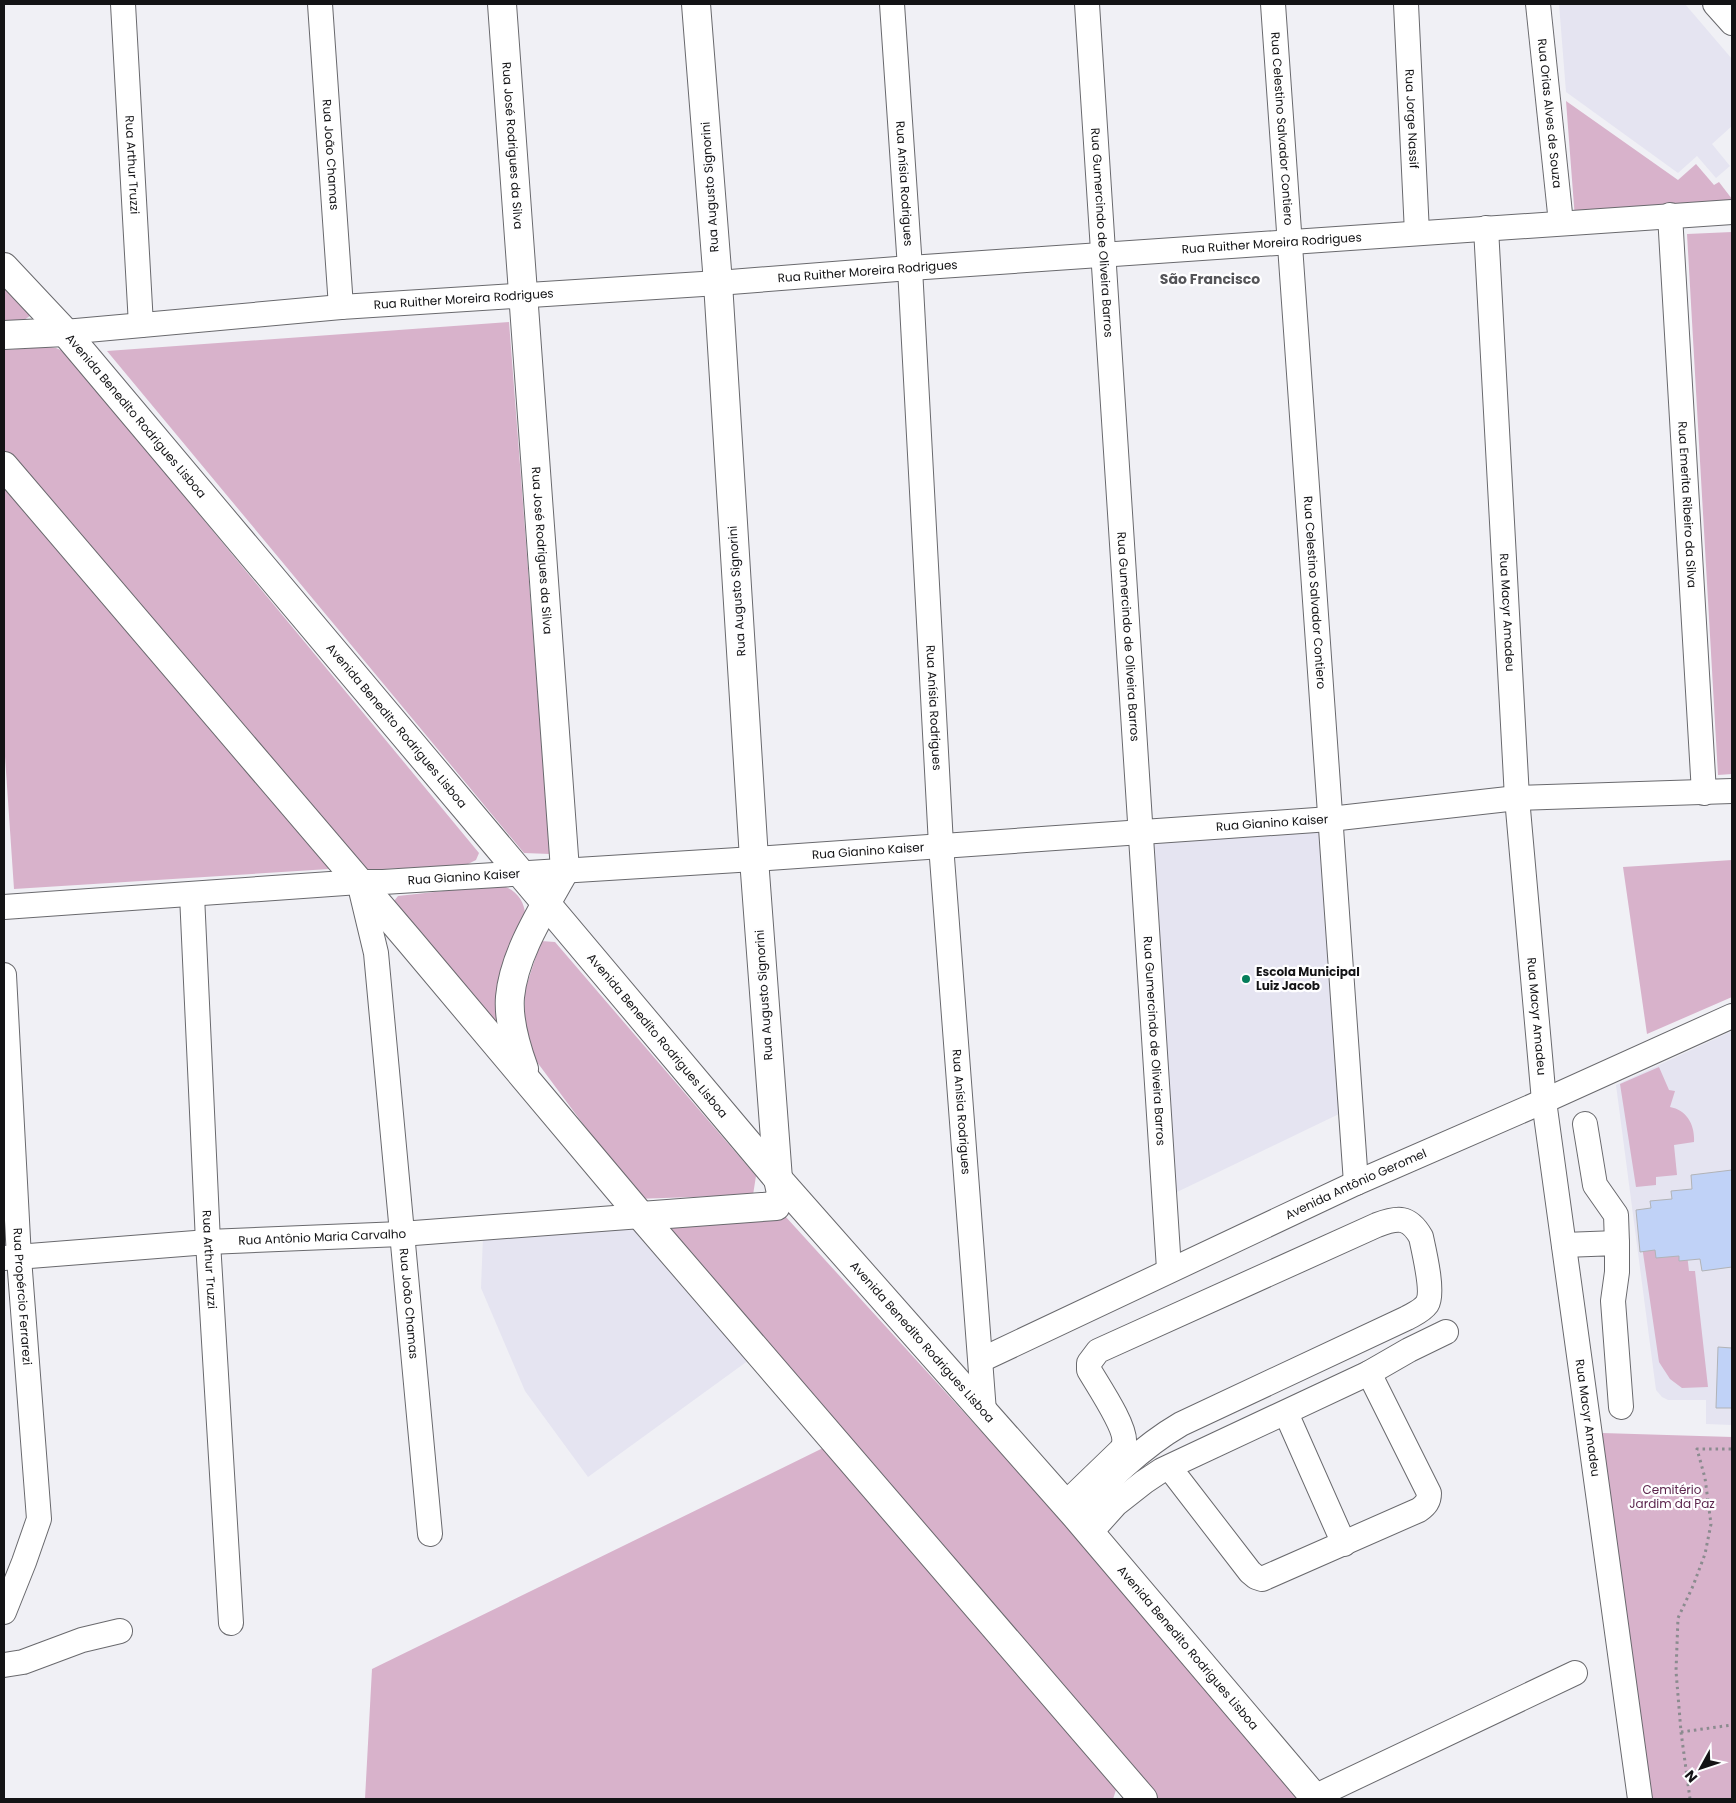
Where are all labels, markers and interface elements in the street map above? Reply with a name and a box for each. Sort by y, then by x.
street label: Rua Celestino Salvador Contiero [1267,31,1298,226]
street label: Rua Orias Alves de Souza [1534,38,1566,189]
street label: Rua José Rodrigues da Silva [498,61,527,230]
street label: Rua Jorge Nassif [1401,69,1423,169]
street label: Rua João Chamas [319,99,343,211]
street label: Rua Arthur Truzzi [121,115,144,215]
street label: Rua Anísia Rodrigues [892,120,917,247]
street label: Rua Augusto Signorini [696,121,723,253]
street label: Rua Gumercindo de Oliveira Barros [1087,127,1118,338]
street label: Rua Ruither Moreira Rodrigues [1181,228,1362,257]
street label: Rua Ruither Moreira Rodrigues [777,256,958,286]
district label: São Francisco [1160,269,1260,289]
street label: Rua Ruither Moreira Rodrigues [373,284,554,313]
street label: Avenida Benedito Rodrigues Lisboa [62,330,210,502]
street label: Rua Emerita Ribeiro da Silva [1674,421,1701,588]
street label: Rua José Rodrigues da Silva [528,466,557,635]
street label: Rua Celestino Salvador Contiero [1300,495,1330,690]
street label: Rua Augusto Signorini [723,525,750,657]
street label: Rua Gumercindo de Oliveira Barros [1113,531,1144,742]
street label: Rua Macyr Amadeu [1496,553,1519,672]
street label: Avenida Benedito Rodrigues Lisboa [323,640,471,811]
street label: Rua Anísia Rodrigues [922,645,946,771]
street label: Rua Gianino Kaiser [1215,810,1329,835]
street label: Rua Gianino Kaiser [811,838,925,863]
street label: Rua Gianino Kaiser [407,864,521,888]
street label: Rua Augusto Signorini [750,929,777,1061]
street label: Rua Gumercindo de Oliveira Barros [1139,935,1170,1146]
street label: Avenida Benedito Rodrigues Lisboa [584,949,732,1121]
street label: Rua Macyr Amadeu [1523,957,1551,1076]
place label: Escola Municipal Luiz Jacob [1256,963,1360,994]
marker: Escola Municipal Luiz Jacob [1240,973,1252,985]
street label: Rua Anísia Rodrigues [949,1048,975,1175]
street label: Avenida Antônio Geromel [1282,1144,1429,1223]
street label: Rua Arthur Truzzi [199,1210,221,1309]
street label: Rua Antônio Maria Carvalho [238,1225,407,1249]
street label: Rua Propércio Ferrarezi [9,1227,36,1366]
street label: Rua João Chamas [395,1247,423,1360]
street label: Avenida Benedito Rodrigues Lisboa [847,1257,999,1426]
street label: Rua Macyr Amadeu [1572,1358,1605,1478]
park label: Cemitério Jardim da Paz [1629,1481,1715,1512]
street label: Avenida Benedito Rodrigues Lisboa [1114,1562,1263,1733]
north arrow [1676,1743,1726,1793]
text: N [1680,1766,1702,1787]

